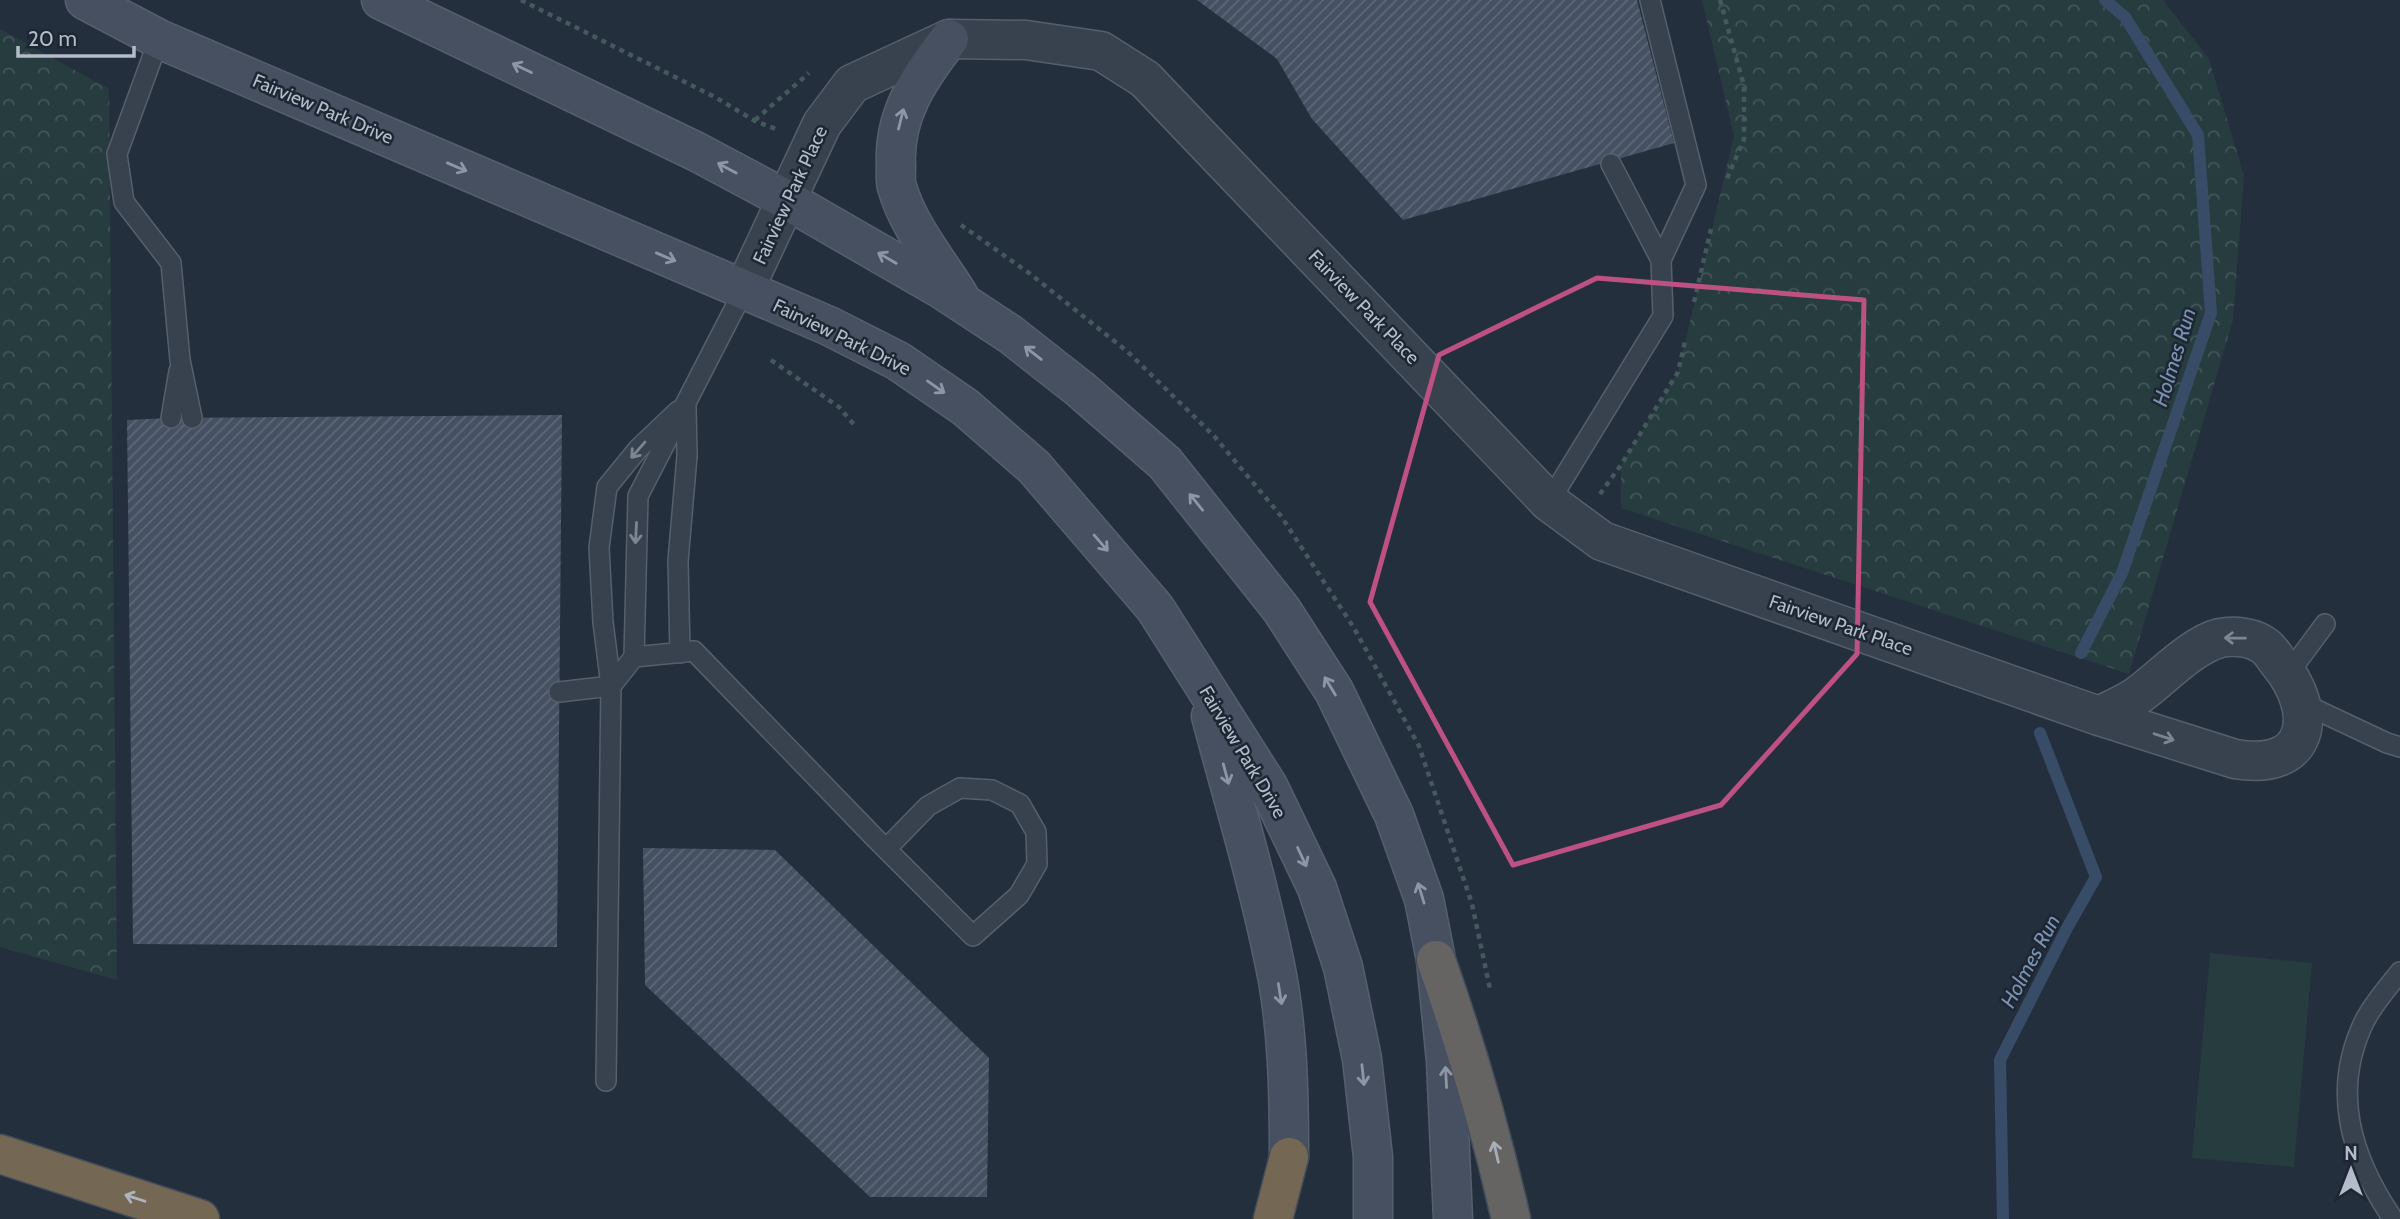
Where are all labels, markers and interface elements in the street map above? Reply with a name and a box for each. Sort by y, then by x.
scale bar [18,14,133,58]
text: 20 m [28,26,77,51]
one-way arrow [512,61,533,74]
street label: Fairview Park Drive [249,69,397,149]
one-way arrow [895,108,908,131]
street label: Fairview Park Place [748,122,832,268]
one-way arrow [446,161,467,174]
one-way arrow [717,161,738,174]
street label: Fairview Park Place [1304,245,1425,369]
one-way arrow [655,251,676,264]
one-way arrow [878,251,898,265]
street label: Fairview Park Drive [769,294,915,380]
water label: Holmes Run [2147,305,2201,409]
one-way arrow [1025,345,1043,360]
one-way arrow [926,380,945,394]
one-way arrow [630,441,646,459]
one-way arrow [1188,493,1204,511]
one-way arrow [630,521,643,544]
one-way arrow [1093,533,1109,551]
street label: Fairview Park Place [1766,590,1916,660]
one-way arrow [2224,632,2247,645]
one-way arrow [1322,676,1336,696]
street label: Fairview Park Drive [1194,682,1292,823]
one-way arrow [2152,731,2174,744]
one-way arrow [1220,762,1233,784]
one-way arrow [1296,846,1309,867]
one-way arrow [1414,883,1426,905]
water label: Holmes Run [1995,910,2065,1012]
one-way arrow [1274,982,1287,1005]
one-way arrow [1357,1063,1370,1086]
one-way arrow [1440,1066,1453,1089]
north arrow [2316,1135,2386,1205]
one-way arrow [1488,1141,1502,1164]
text: N [2344,1142,2358,1165]
one-way arrow [124,1191,146,1204]

